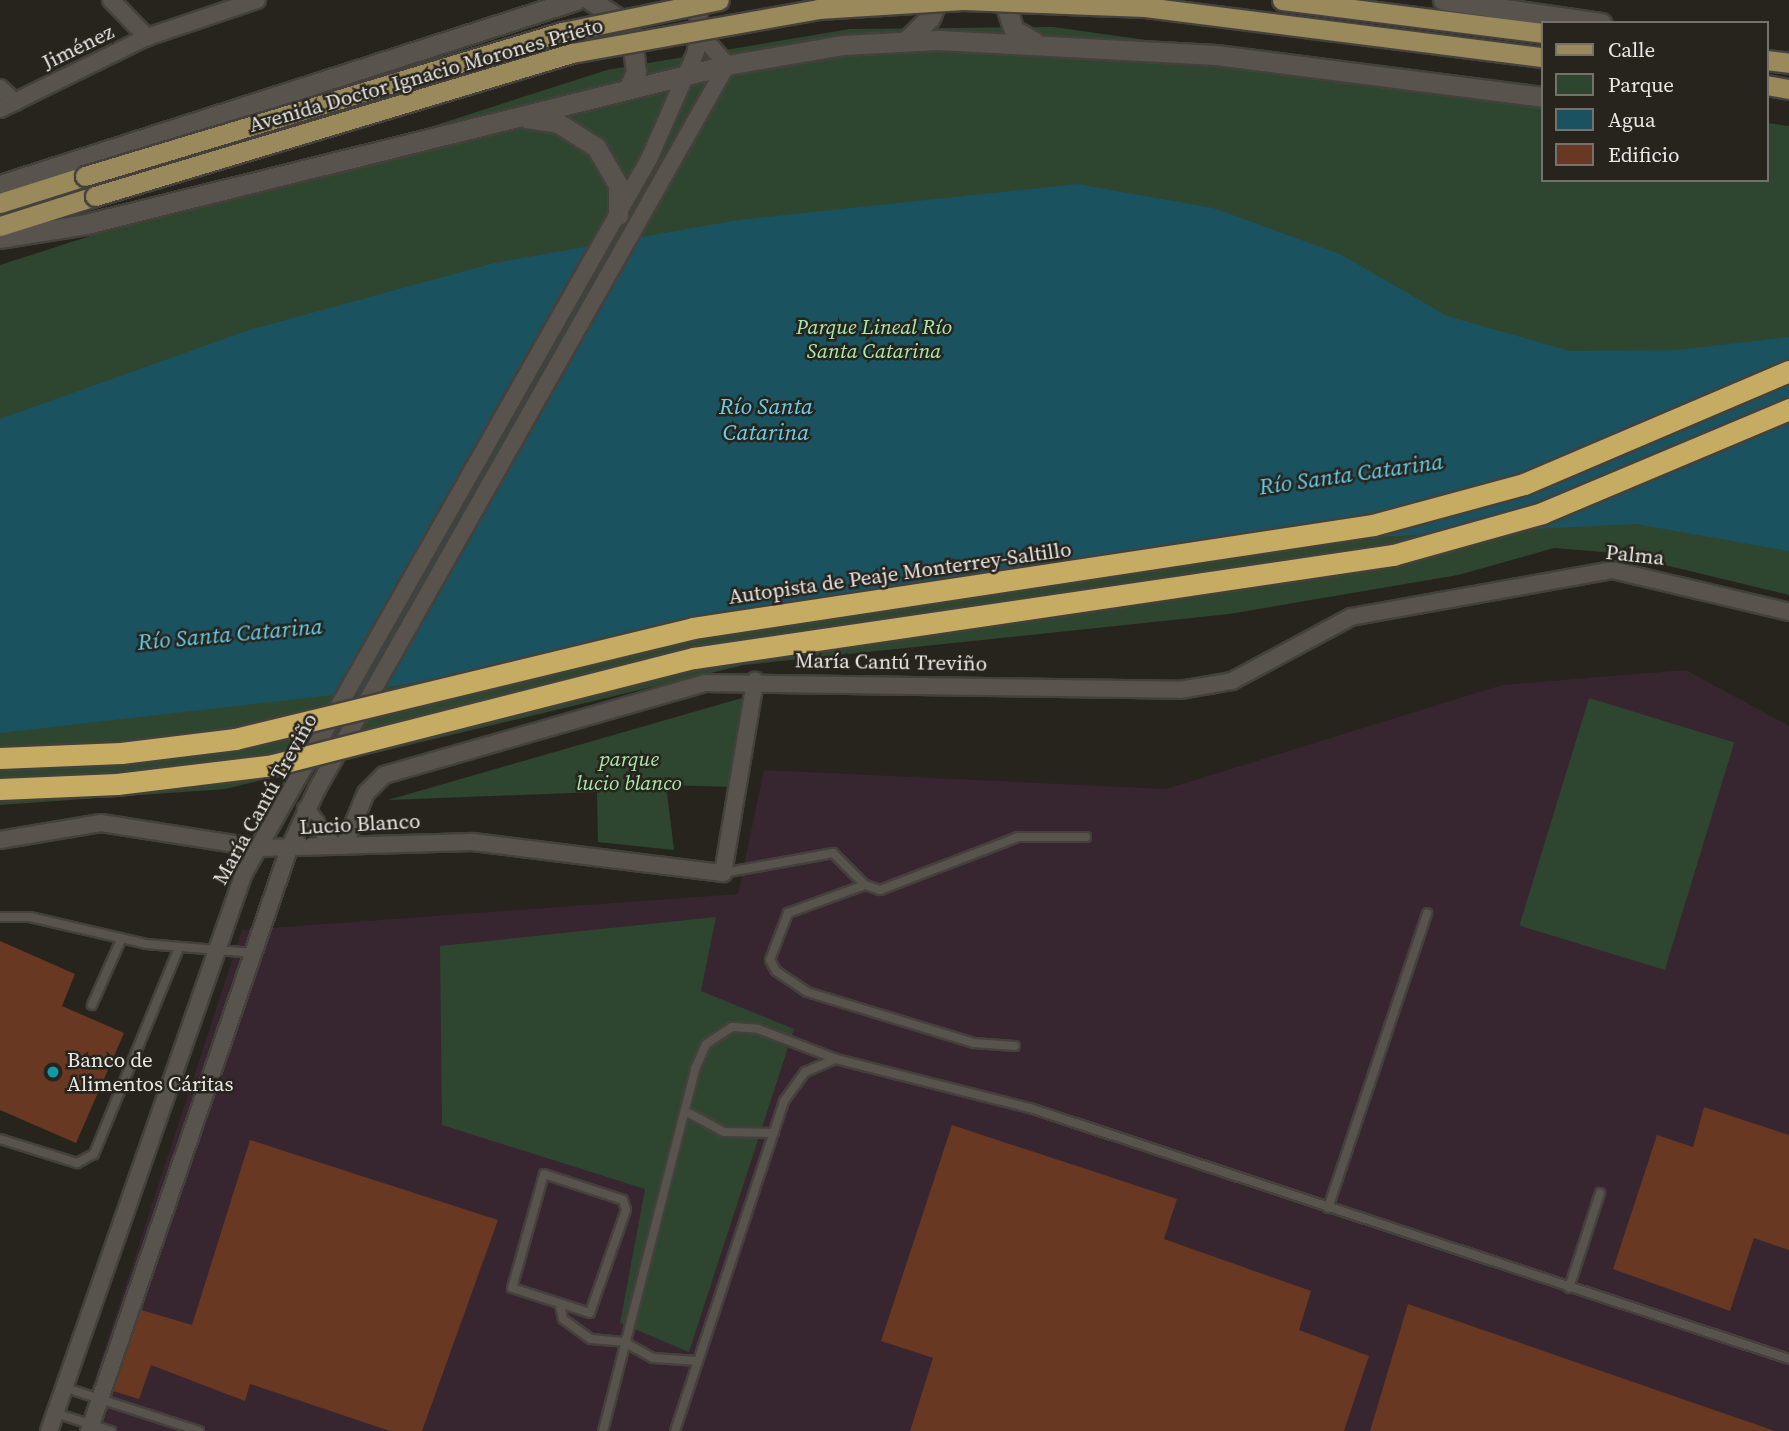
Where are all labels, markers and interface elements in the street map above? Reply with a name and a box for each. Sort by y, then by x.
street label: Avenida Doctor Ignacio Morones Prieto [246,12,606,138]
street label: Jiménez [38,19,118,75]
legend [1540,21,1768,182]
text: Calle [1608,35,1655,64]
text: Parque [1608,70,1674,99]
text: Agua [1608,105,1656,134]
text: Edificio [1608,140,1680,169]
park label: Parque Lineal Río Santa Catarina [796,314,952,364]
water label: Río Santa Catarina [719,392,813,446]
water label: Río Santa Catarina [1257,447,1445,501]
street label: Autopista de Peaje Monterrey-Saltillo [727,536,1073,610]
street label: Palma [1604,539,1666,571]
water label: Río Santa Catarina [136,612,324,656]
street label: María Cantú Treviño [794,648,988,676]
street label: María Cantú Treviño [207,709,323,889]
park label: parque lucio blanco [576,746,682,796]
street label: Lucio Blanco [299,808,421,840]
place label: Banco de Alimentos Cáritas [67,1047,234,1097]
marker: Banco de Alimentos Cáritas [45,1064,61,1080]

